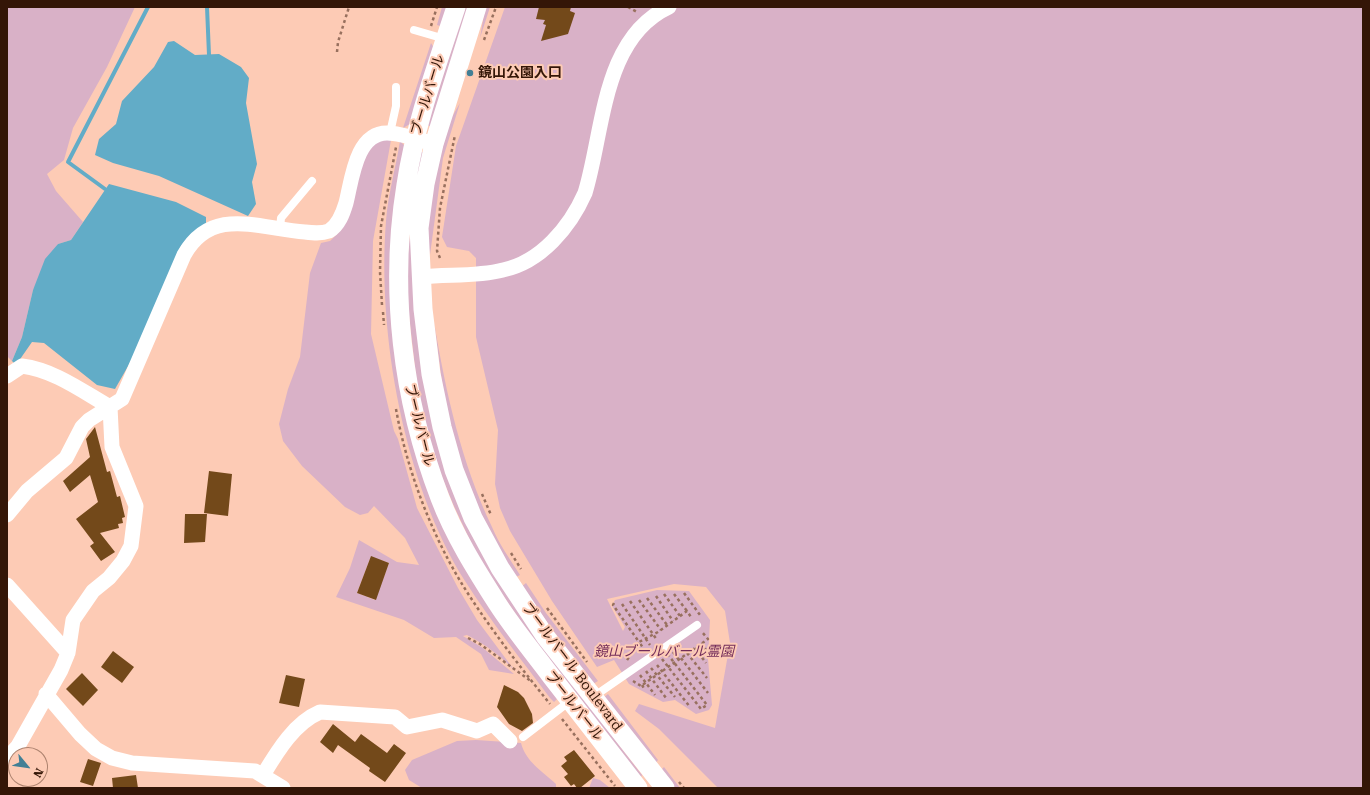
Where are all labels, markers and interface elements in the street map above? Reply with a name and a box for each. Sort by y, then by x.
street label: ブールバール [408,52,448,138]
place label: 鏡山公園入口 [478,65,562,81]
marker: 鏡山公園入口 [465,68,475,78]
street label: ブールバール [401,382,437,468]
street label: ブールバール Boulevard [518,600,626,734]
park label: 鏡山ブールバール霊園 [594,644,734,660]
street label: ブールバール [542,668,606,744]
north arrow [8,747,48,787]
text: N [30,766,46,779]

